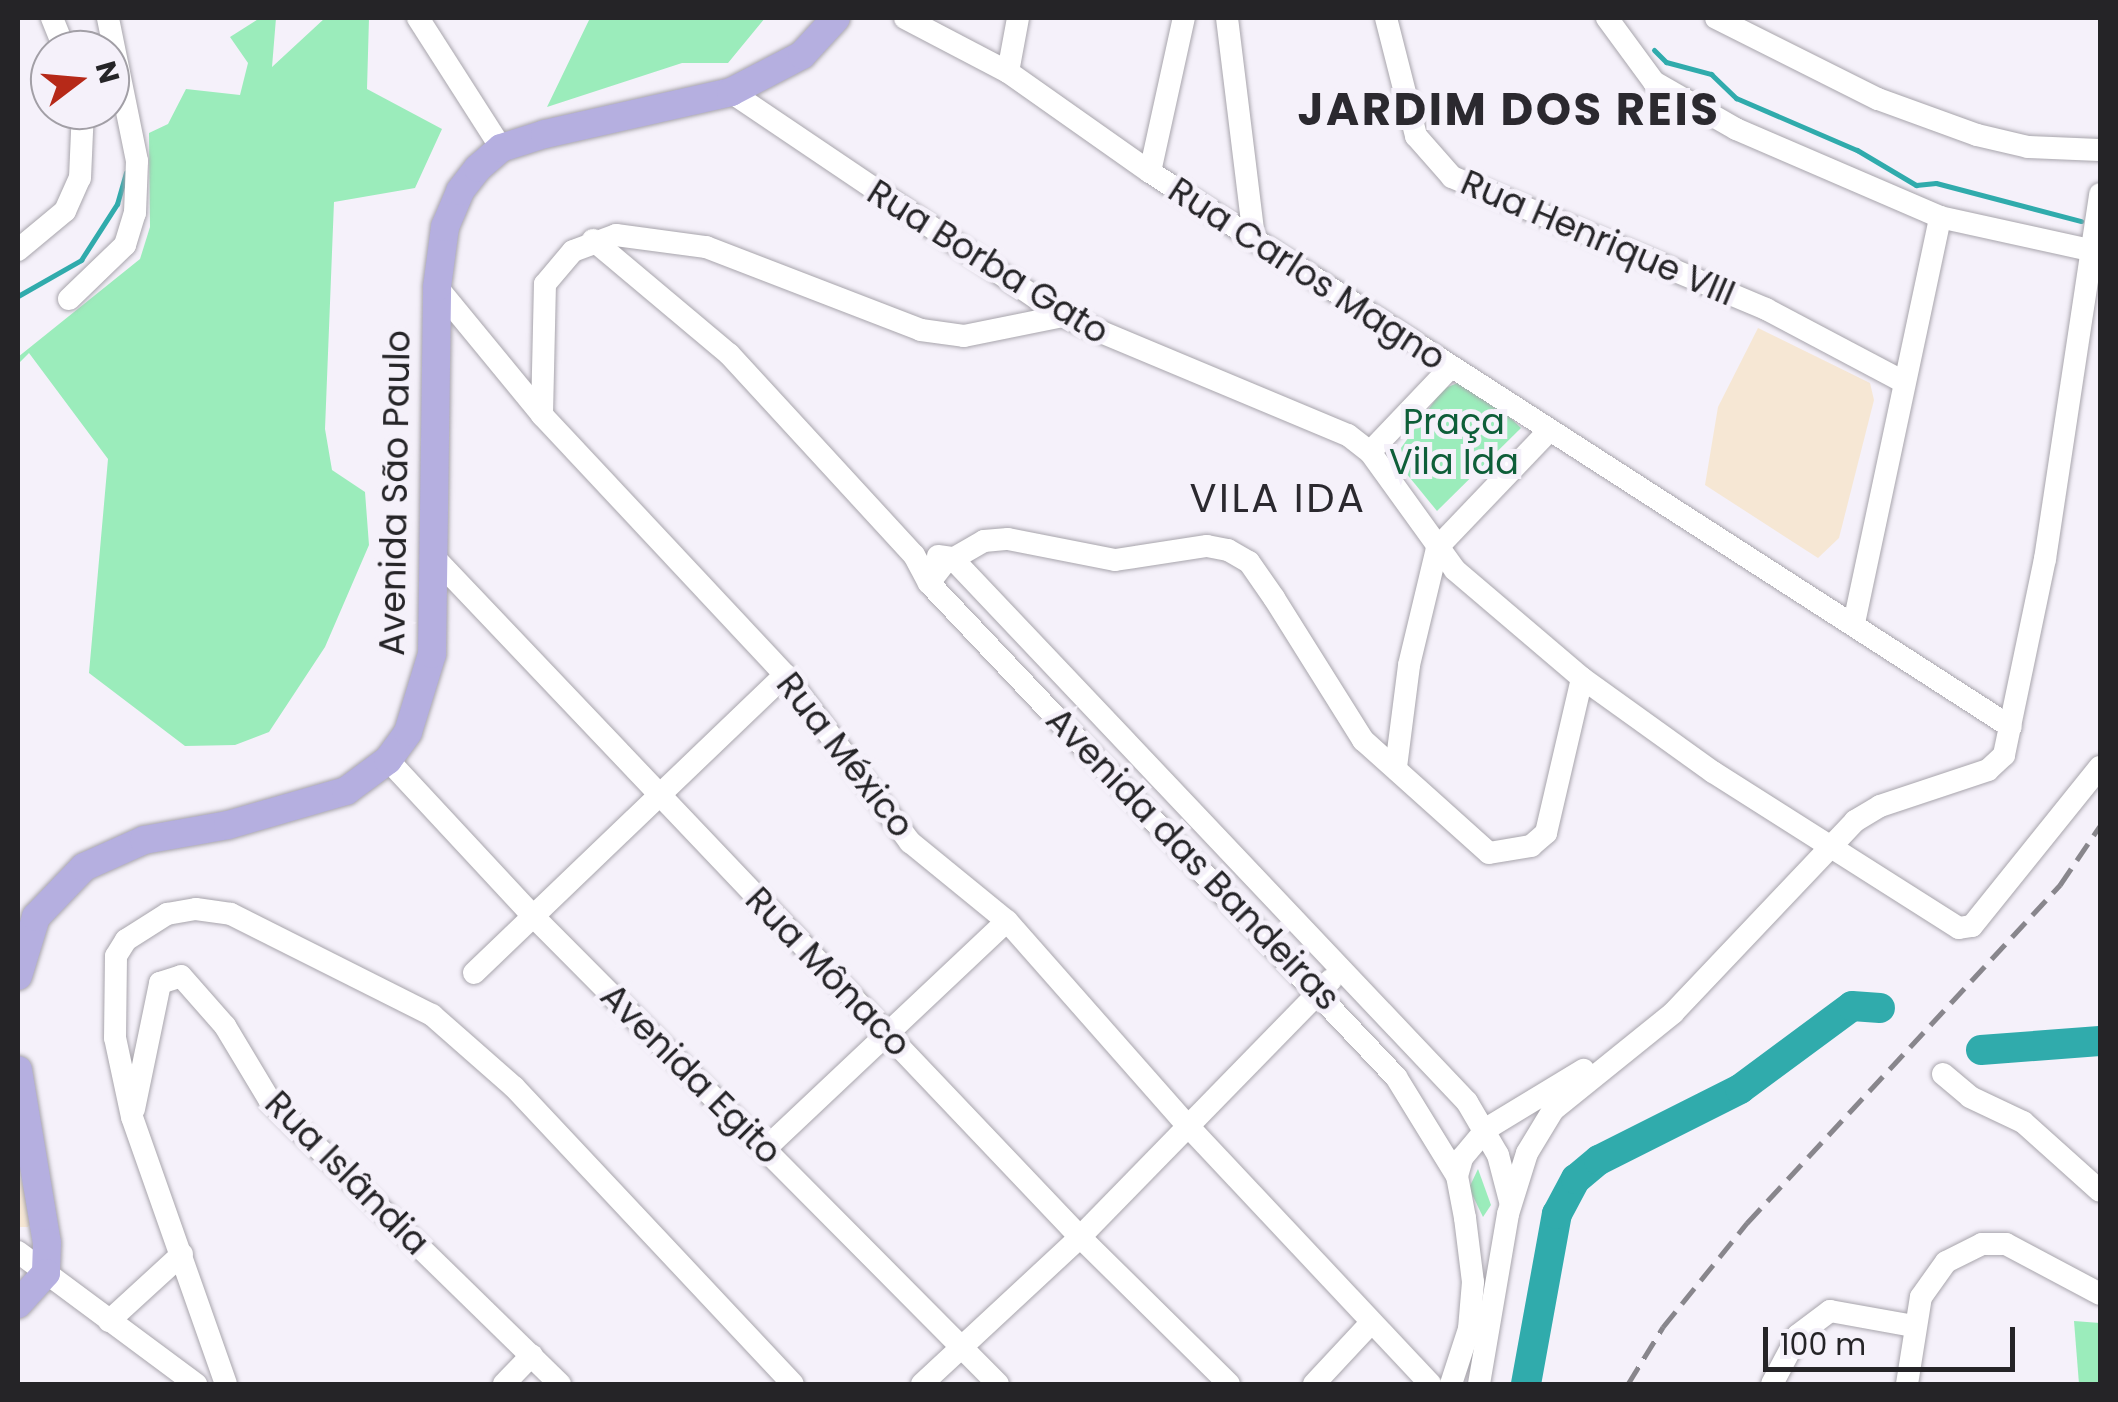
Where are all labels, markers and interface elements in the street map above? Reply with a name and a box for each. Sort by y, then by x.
north arrow [30,30,130,130]
text: N [86,57,129,88]
district label: JARDIM DOS REIS [1298,83,1720,137]
street label: Rua Henrique VIII [1455,161,1741,315]
street label: Rua Carlos Magno [1161,169,1453,379]
street label: Rua Borba Gato [860,171,1116,353]
street label: Avenida São Paulo [371,330,419,656]
park label: Praça Vila Ida [1389,401,1519,483]
district label: VILA IDA [1190,474,1366,522]
street label: Rua México [768,664,922,846]
street label: Avenida das Bandeiras [1038,699,1348,1019]
street label: Rua Mônaco [737,879,919,1065]
street label: Avenida Egito [592,975,790,1173]
street label: Rua Islândia [256,1082,438,1264]
scale bar [1768,1307,2020,1369]
text: 100 m [1780,1323,1866,1366]

